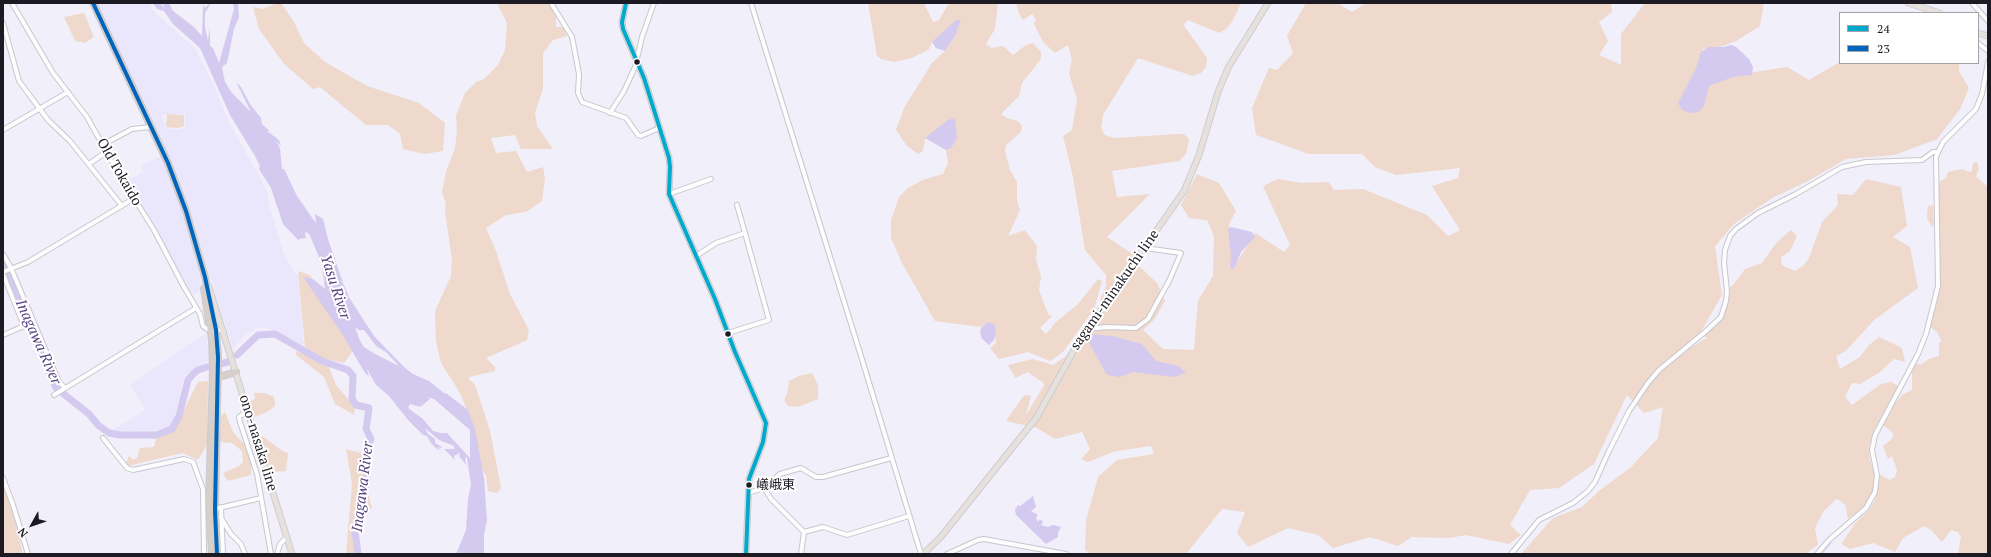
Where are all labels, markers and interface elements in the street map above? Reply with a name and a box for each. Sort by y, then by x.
legend [1839,12,1979,64]
text: 24 [1877,21,1890,36]
text: 23 [1877,41,1890,56]
unlabelled marker [632,57,642,67]
street label: Old Tokaido [93,135,145,209]
street label: sagami-minakuchi line [1067,227,1163,353]
water label: Yasu River [316,252,354,322]
water label: Inagawa River [11,297,65,387]
unlabelled marker [723,329,733,339]
street label: ono-nasaka line [235,393,281,493]
water label: Inagawa River [348,441,378,533]
place label: 嶬峨東 [756,477,795,493]
marker: 嶬峨東 [744,480,754,490]
north arrow [12,505,52,545]
text: N [15,525,31,540]

